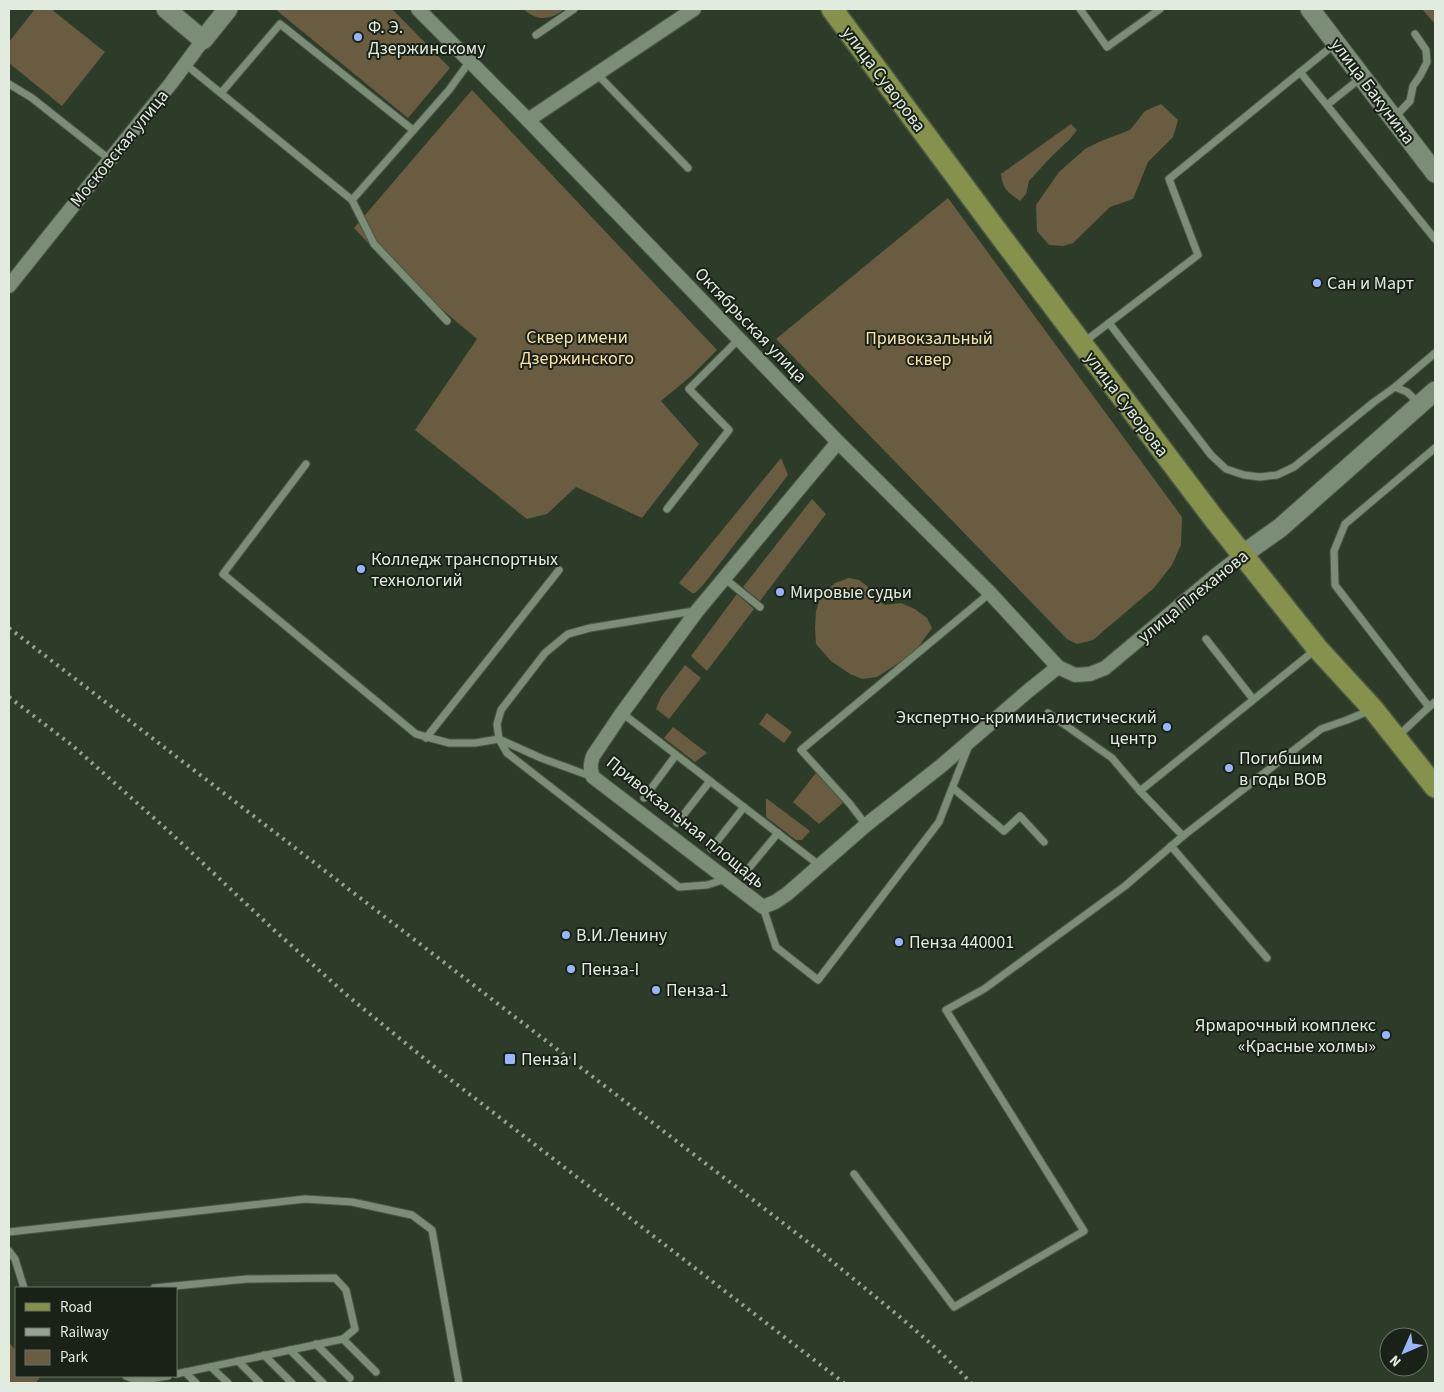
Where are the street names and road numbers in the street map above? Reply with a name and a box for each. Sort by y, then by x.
street label: улица Суворова [836,21,932,137]
street label: улица Бакунина [1324,33,1421,149]
street label: Московская улица [64,84,175,212]
street label: Октябрьская улица [689,262,812,389]
street label: улица Суворова [1079,346,1175,462]
street label: улица Плеханова [1133,544,1254,649]
street label: Привокзальная площадь [601,750,771,894]

